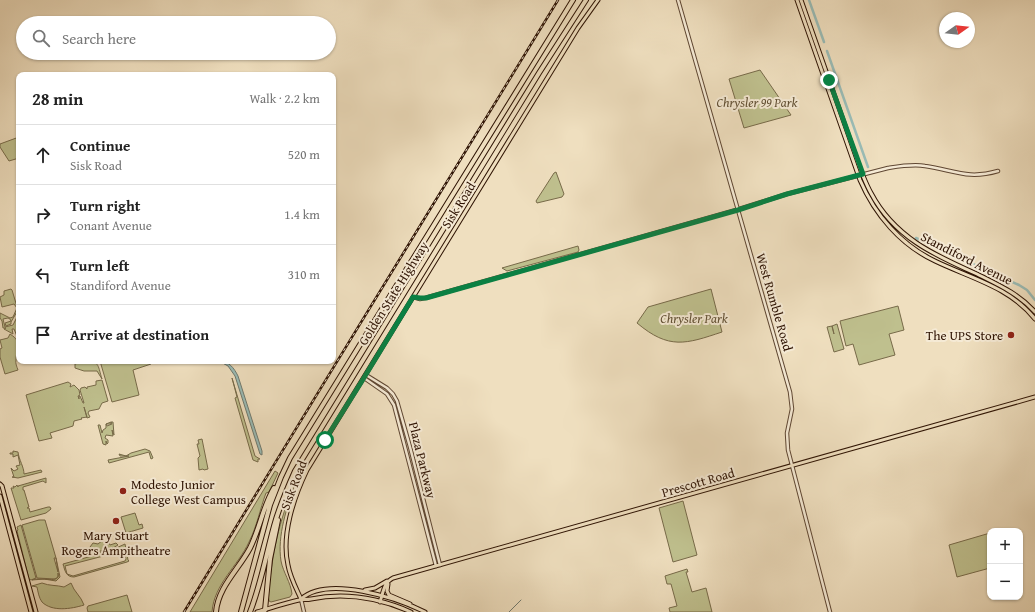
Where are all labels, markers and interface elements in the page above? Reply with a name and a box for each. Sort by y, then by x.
north arrow [939,12,975,48]
search box [16,16,336,60]
icon: search [30,27,52,49]
text: Search here [62,28,136,49]
route end [820,71,838,89]
text: 28 min [32,86,83,111]
text: Walk · 2.2 km [249,89,320,108]
park label: Chrysler 99 Park [717,93,798,112]
text: Continue [70,135,131,156]
icon: ahead [32,144,54,166]
text: 520 m [288,145,320,164]
text: Sisk Road [70,156,122,175]
street label: Sisk Road [437,178,480,232]
text: Turn right [70,195,141,216]
icon: right [32,204,54,226]
text: 1.4 km [284,205,320,224]
text: Conant Avenue [70,216,152,235]
street label: Standiford Avenue [918,227,1016,290]
street label: Golden State Highway [354,237,433,349]
street label: West Rumble Road [751,251,798,353]
text: Turn left [70,255,129,276]
icon: left [32,264,54,286]
text: 310 m [288,265,320,284]
text: Standiford Avenue [70,276,171,295]
park label: Chrysler Park [660,309,728,328]
icon: arrive [32,324,54,346]
text: Arrive at destination [70,324,209,345]
place label: The UPS Store [926,326,1003,345]
marker: The UPS Store [1006,330,1016,340]
street label: Plaza Parkway [404,420,441,501]
route start [316,431,334,449]
street label: Sisk Road [275,458,312,513]
street label: Prescott Road [659,463,737,502]
place label: Modesto Junior College West Campus [131,475,246,509]
marker: Modesto Junior College West Campus [118,486,128,496]
marker: Mary Stuart Rogers Ampitheatre [111,516,121,526]
place label: Mary Stuart Rogers Ampitheatre [61,526,171,560]
map controls [987,528,1023,600]
button: + [987,528,1023,564]
button: − [987,564,1023,600]

